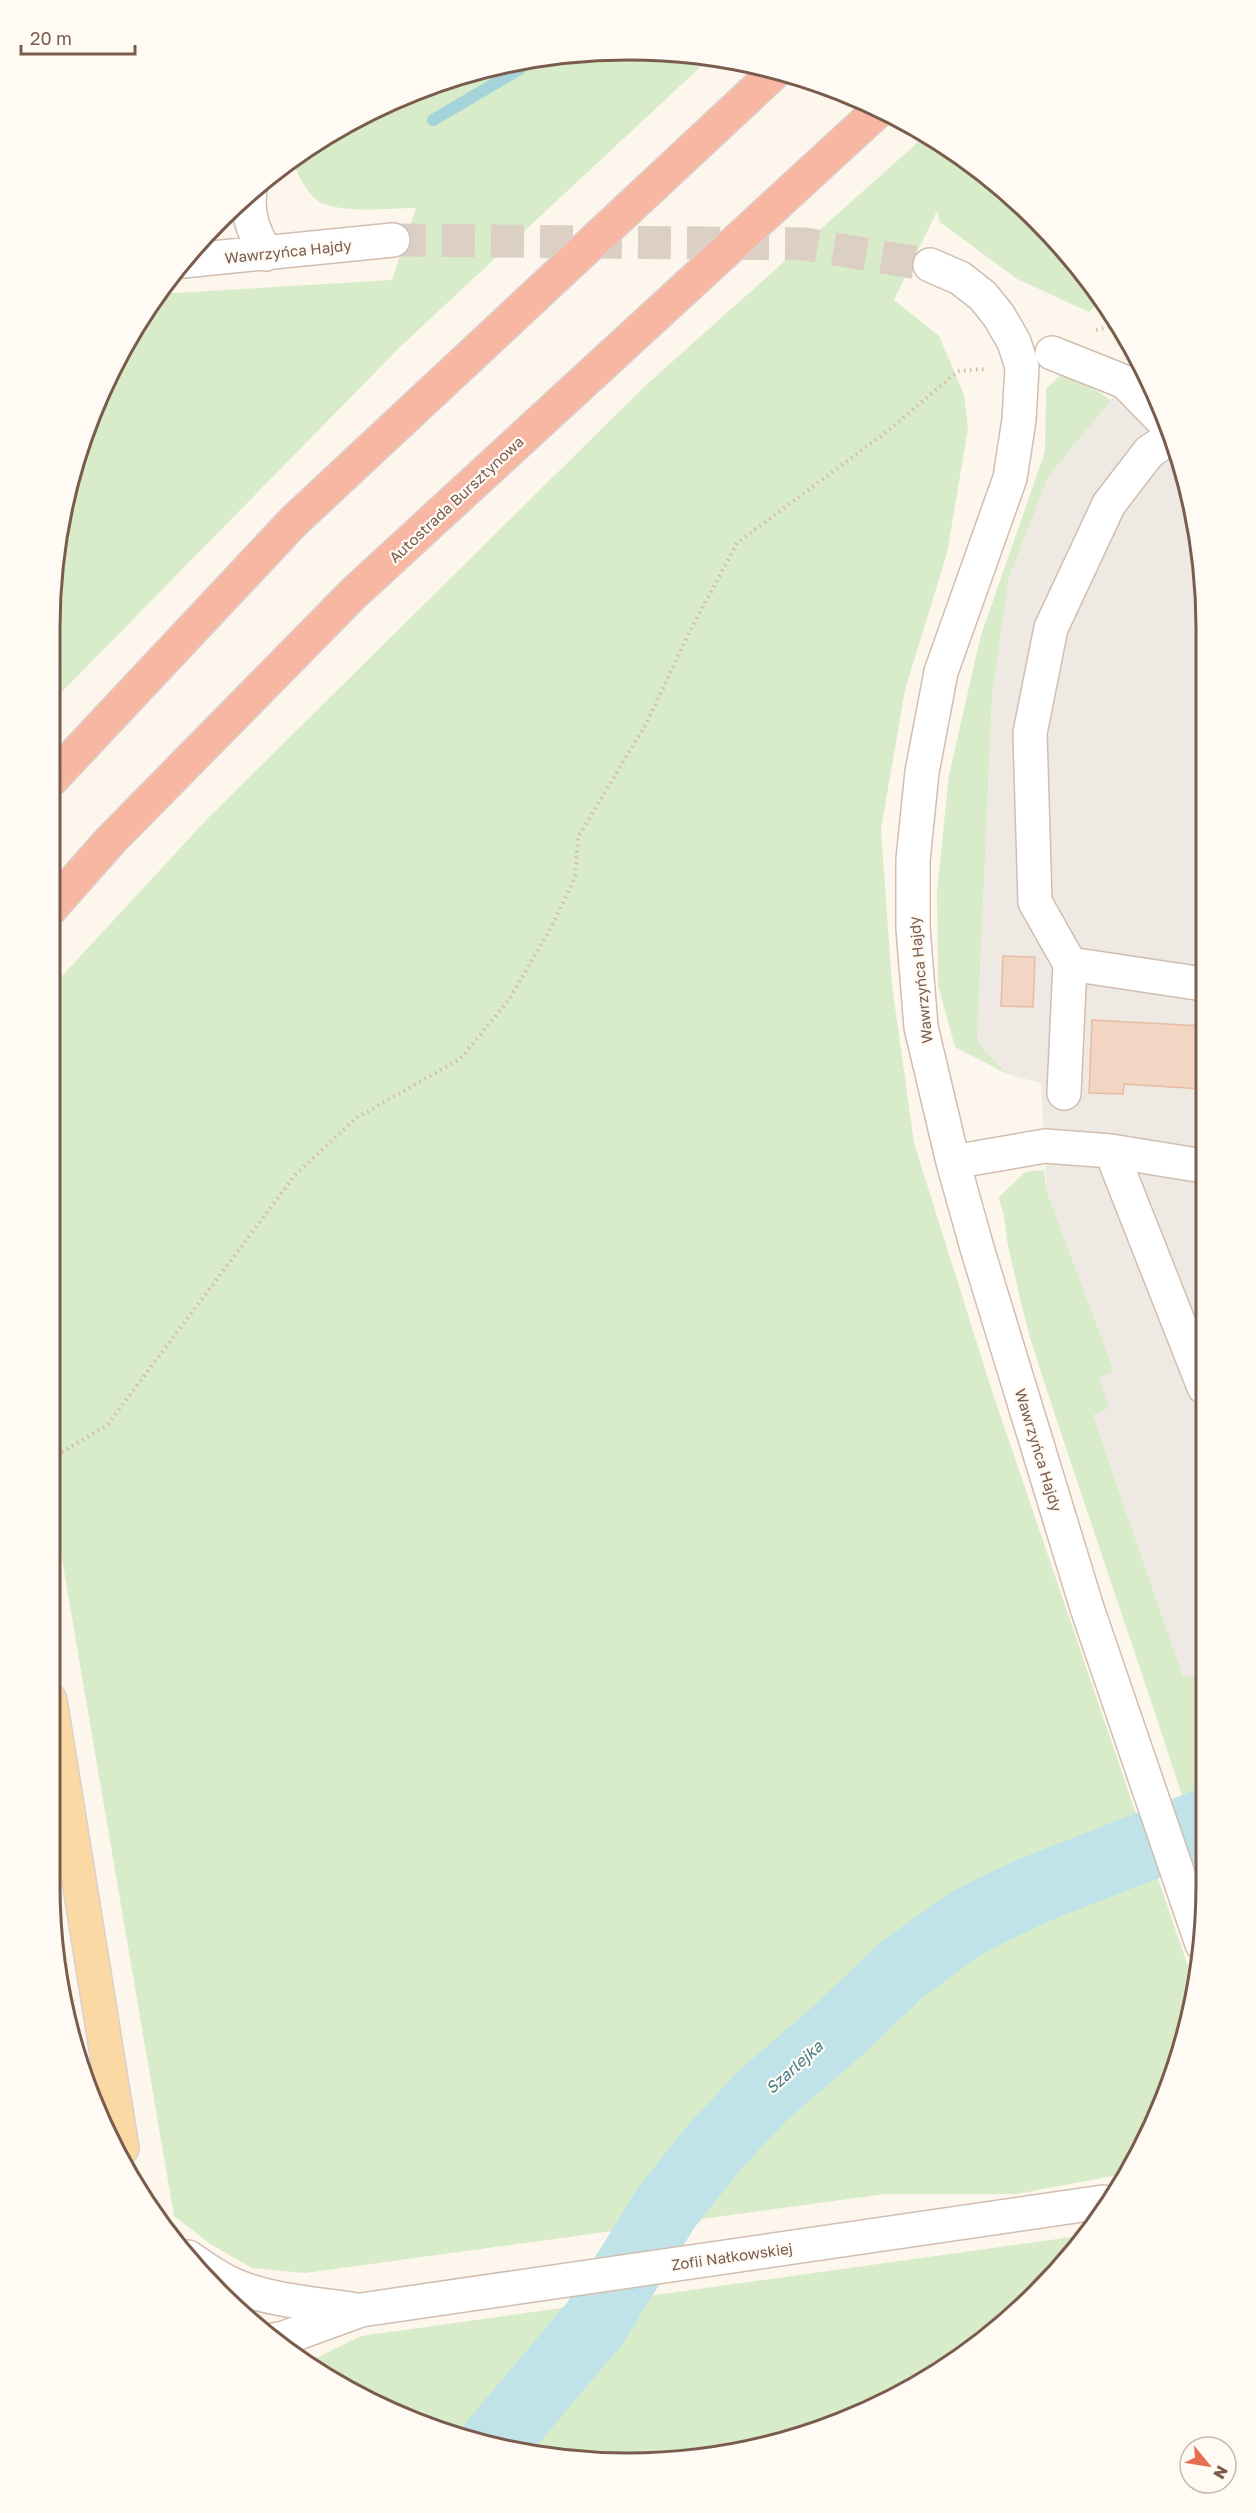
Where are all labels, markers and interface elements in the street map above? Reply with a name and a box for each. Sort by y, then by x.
scale bar [21,18,135,56]
text: 20 m [30,27,72,49]
street label: Wawrzyńca Hajdy [224,235,353,267]
street label: Autostrada Bursztynowa [385,432,527,566]
street label: Wawrzyńca Hajdy [904,915,936,1044]
street label: Wawrzyńca Hajdy [1012,1386,1066,1514]
water label: Szarlejka [761,2036,827,2098]
street label: Zofii Nałkowskiej [670,2239,794,2273]
north arrow [1178,2435,1238,2495]
text: N [1209,2462,1233,2483]

